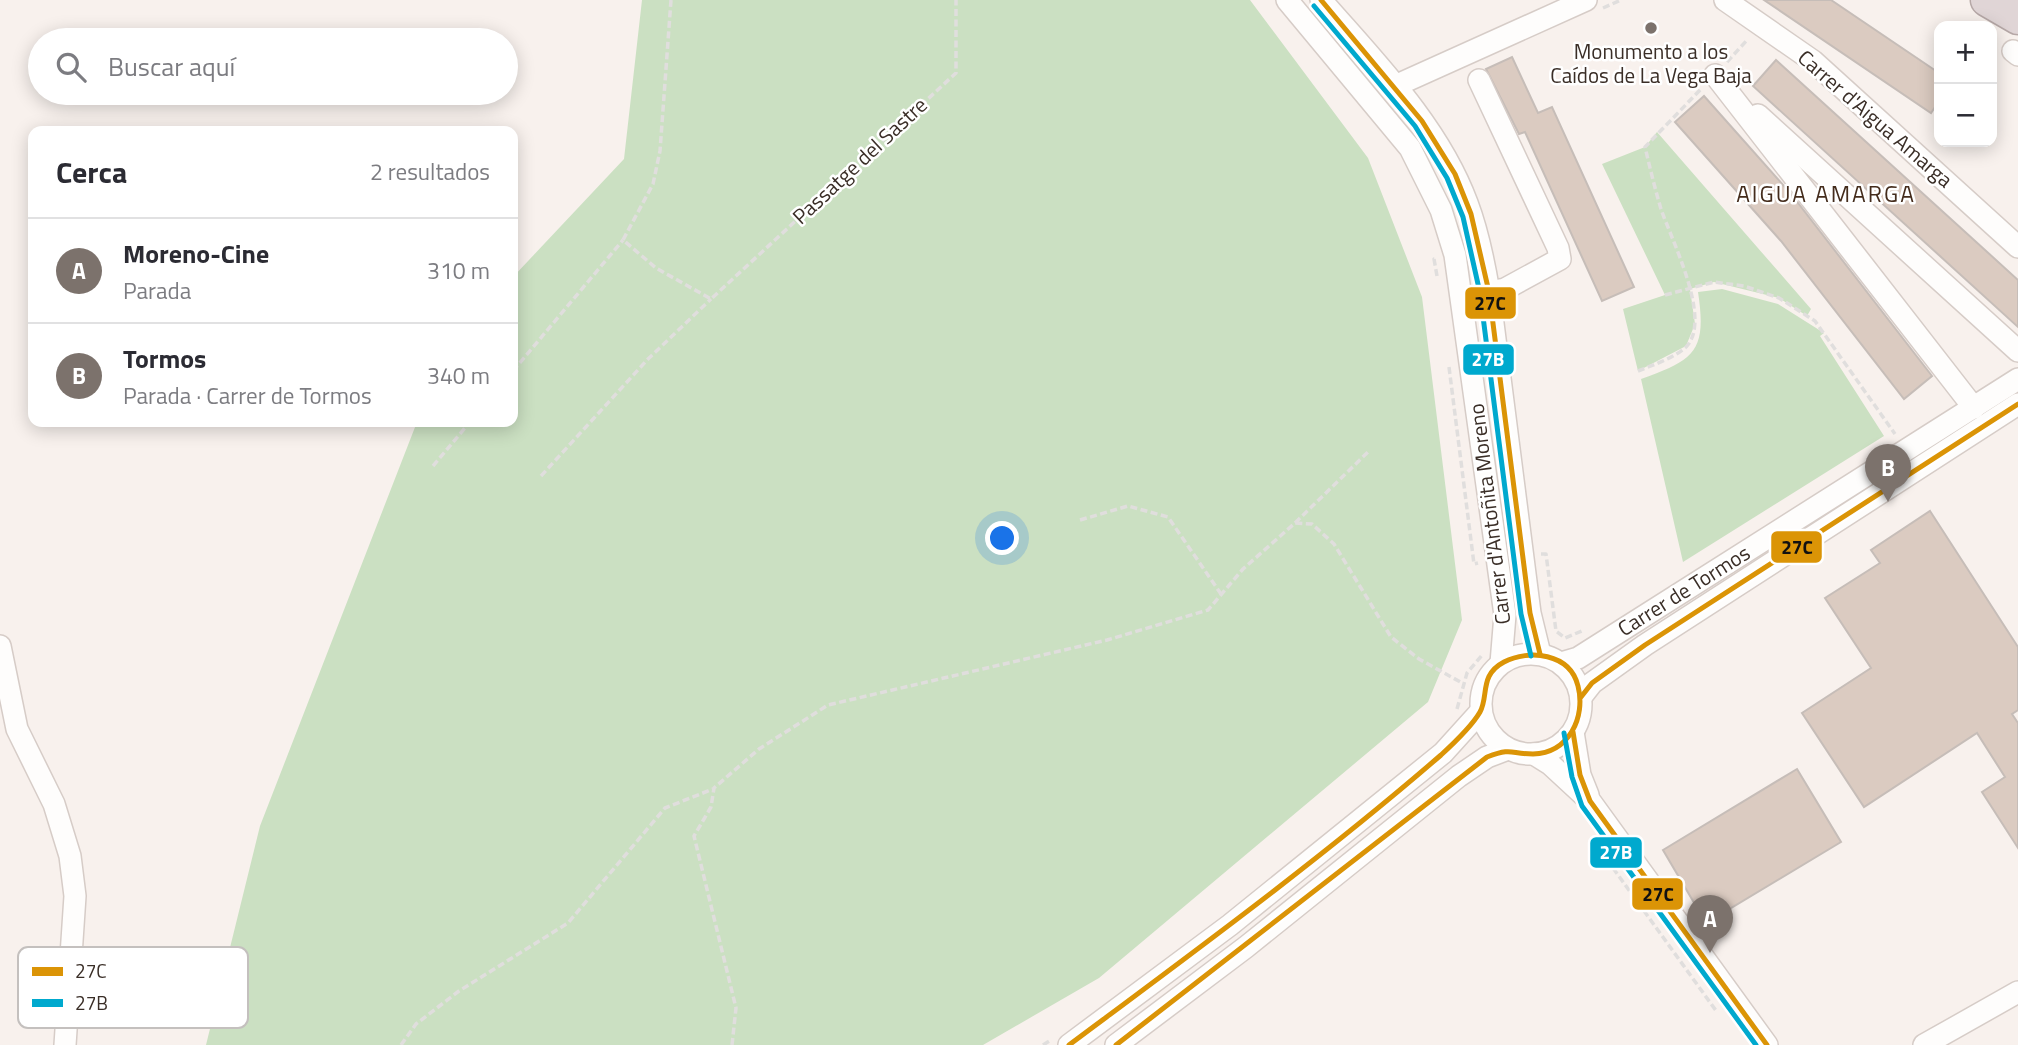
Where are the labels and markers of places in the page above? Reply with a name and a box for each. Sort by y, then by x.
marker: Monumento a los Caídos de La Vega Baja [1643,20,1659,36]
place label: Monumento a los Caídos de La Vega Baja [1550,35,1752,91]
pin: B [1865,444,1911,502]
pin: A [1687,895,1733,953]

